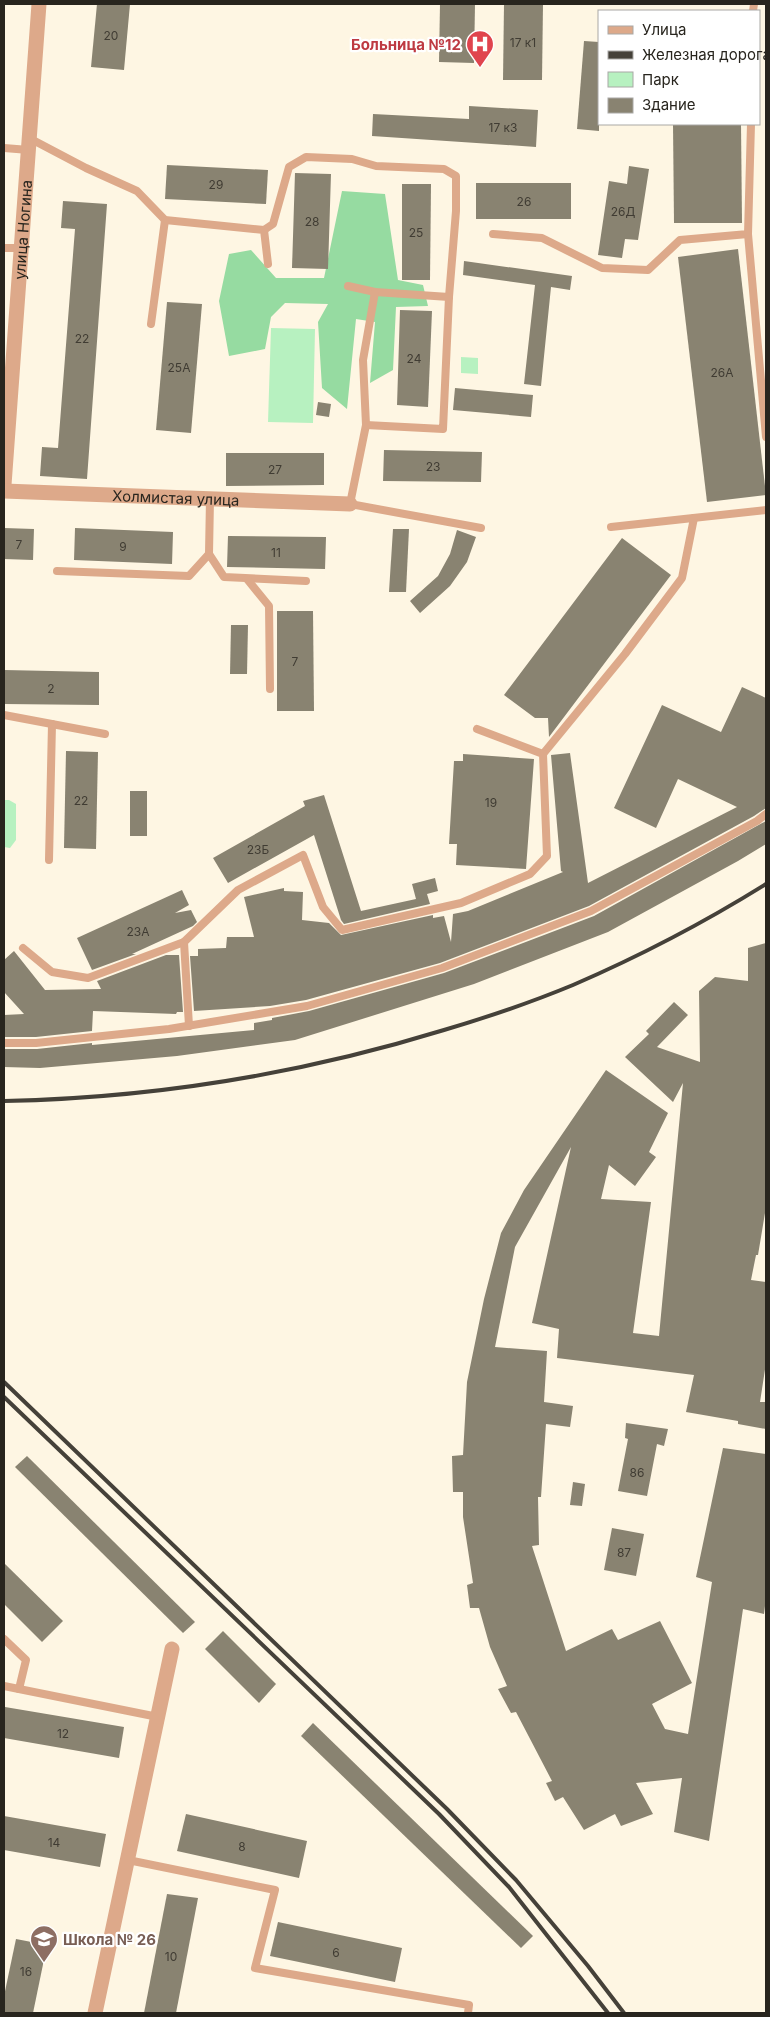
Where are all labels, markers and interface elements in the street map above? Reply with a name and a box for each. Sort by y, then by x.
legend [598,10,760,125]
text: Улица [642,20,686,39]
house number: 20 [104,28,118,43]
hospital icon: Больница №12 [465,29,495,68]
place label: Больница №12 [351,35,461,54]
house number: 17 к1 [510,35,536,50]
text: Железная дорога [642,45,770,64]
text: Парк [642,70,679,89]
text: Здание [642,95,696,114]
house number: 17 к3 [489,120,517,135]
house number: 29 [209,177,223,192]
street label: улица Ногина [9,179,36,280]
house number: 26 [517,194,531,209]
house number: 26Д [611,204,635,219]
house number: 28 [305,214,319,229]
house number: 25 [409,225,423,240]
house number: 22 [75,331,89,346]
house number: 24 [407,351,422,366]
house number: 25А [168,360,190,375]
house number: 26А [710,365,734,380]
house number: 23 [426,459,440,474]
house number: 27 [268,462,282,477]
street label: Холмистая улица [112,486,240,509]
house number: 7 [16,537,23,552]
house number: 9 [119,539,127,554]
house number: 11 [271,545,281,560]
house number: 7 [292,654,299,669]
house number: 2 [47,681,55,696]
house number: 22 [74,793,88,808]
house number: 19 [485,795,497,810]
house number: 23Б [247,842,269,857]
house number: 23А [126,924,150,939]
house number: 86 [630,1465,644,1480]
house number: 87 [617,1545,631,1560]
house number: 12 [57,1726,69,1741]
house number: 14 [48,1835,61,1850]
house number: 8 [238,1839,246,1854]
school or university icon: Школа № 26 [29,1924,59,1963]
place label: Школа № 26 [63,1930,156,1949]
house number: 6 [332,1945,340,1960]
house number: 10 [165,1949,177,1964]
house number: 16 [20,1964,32,1979]

